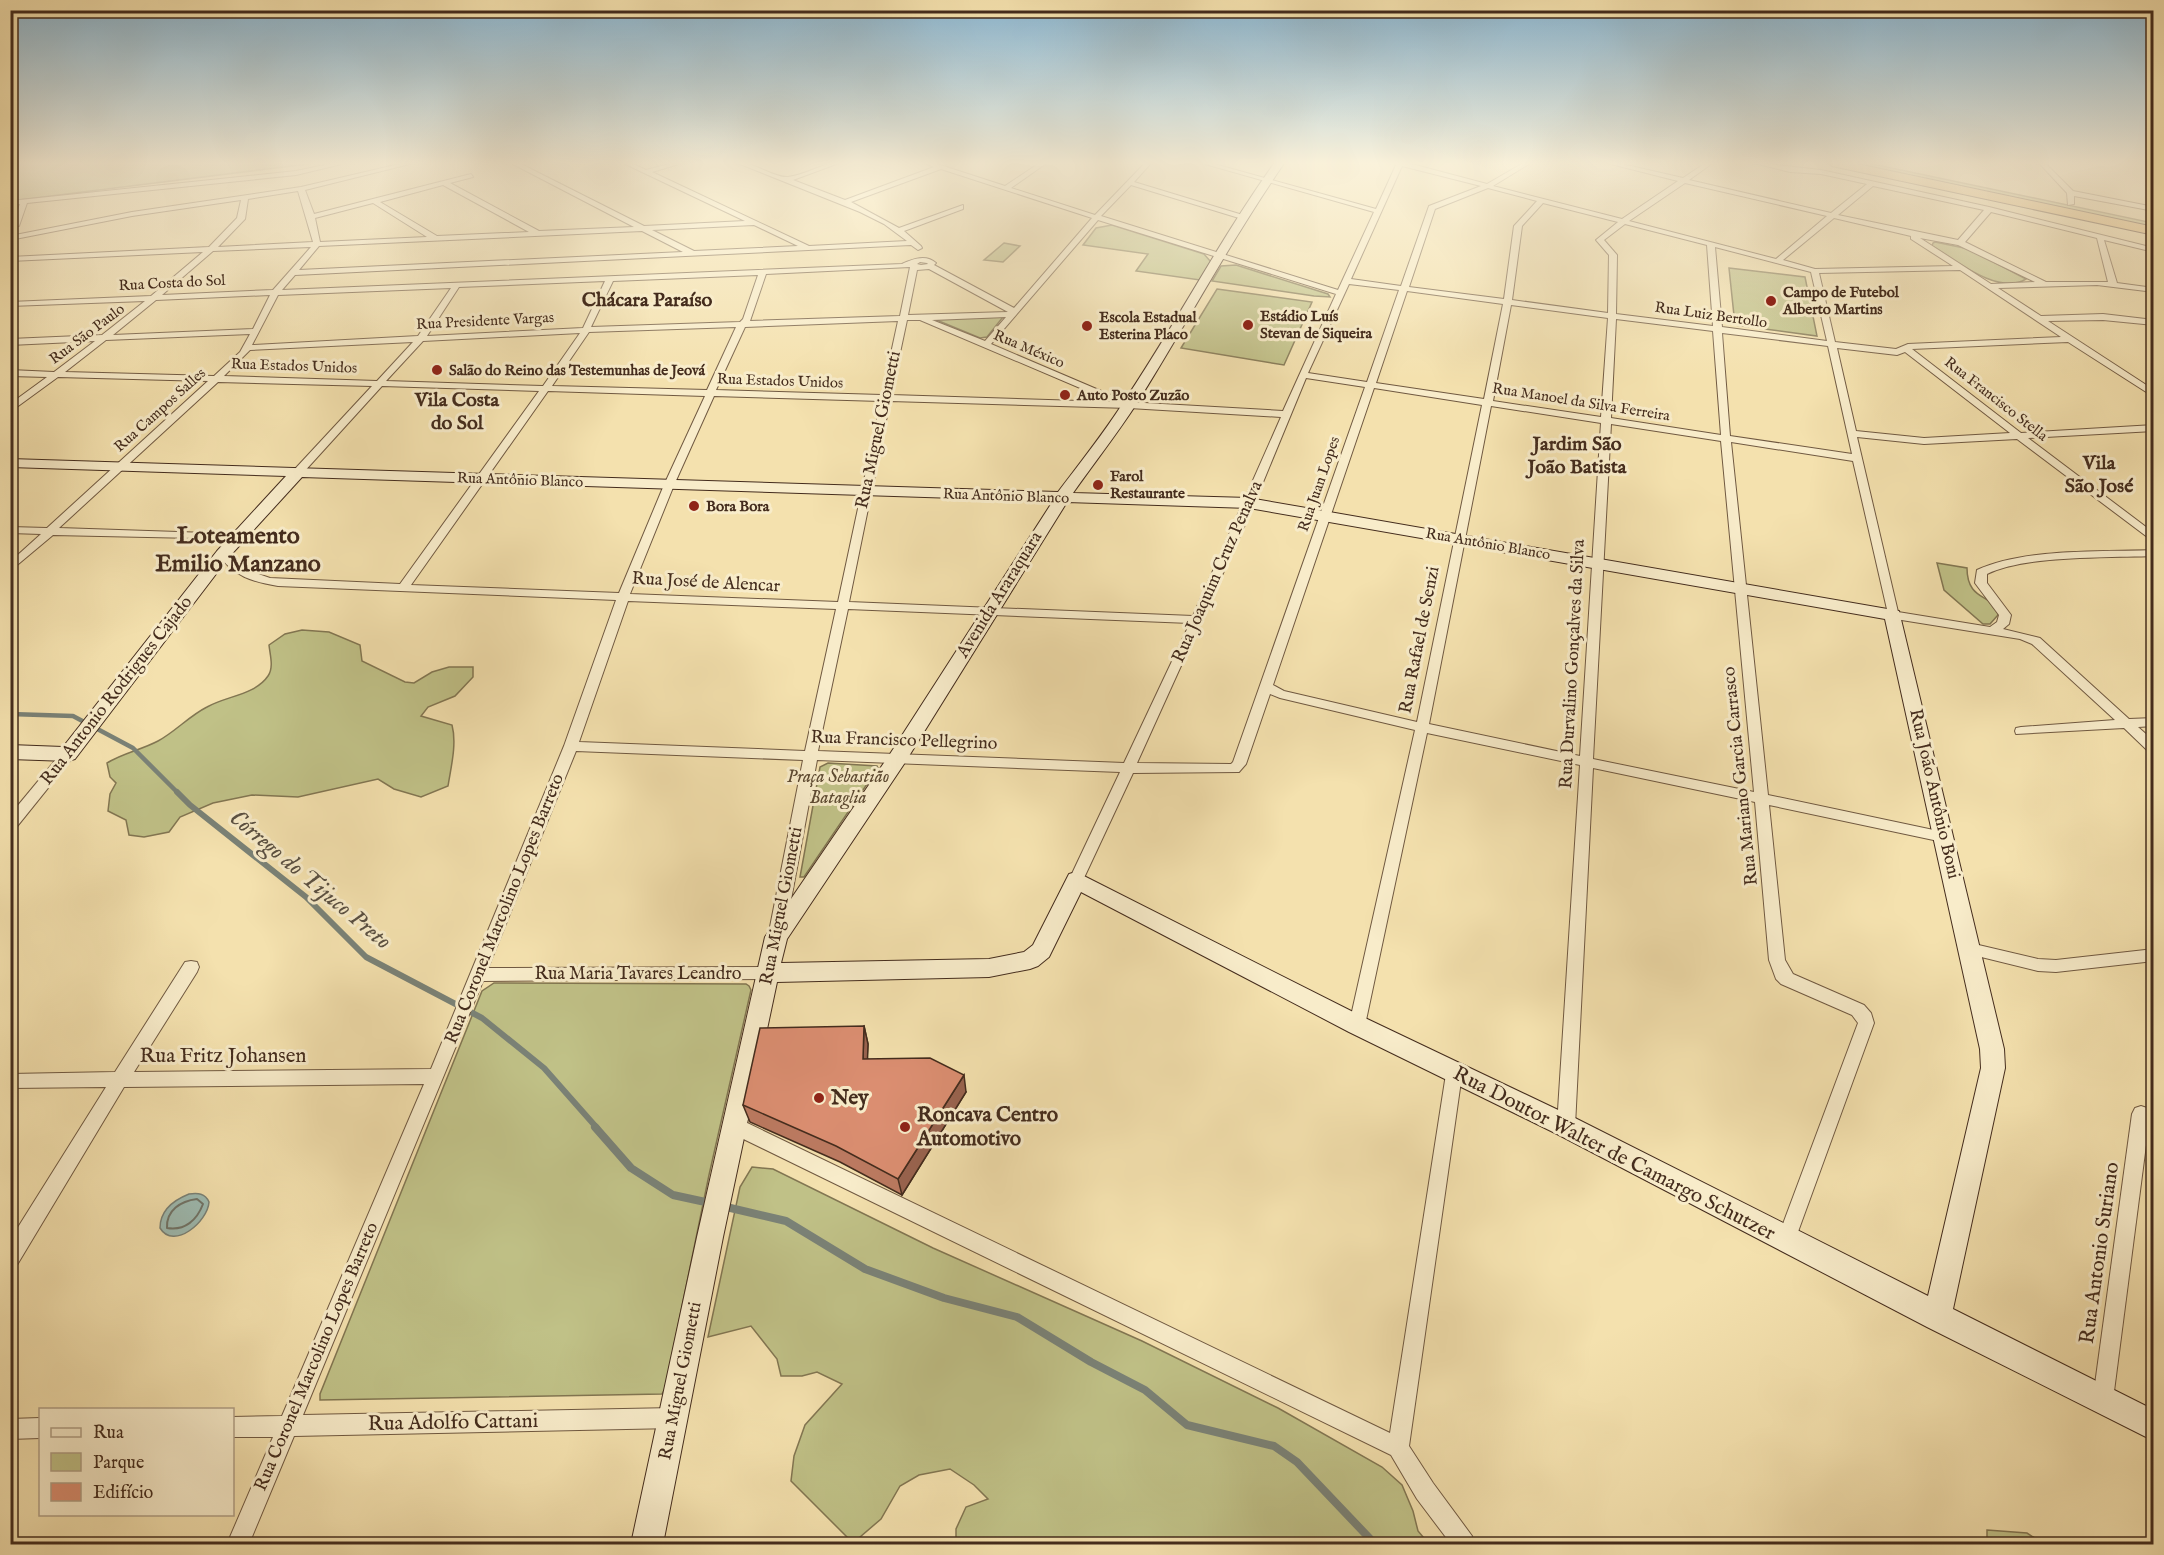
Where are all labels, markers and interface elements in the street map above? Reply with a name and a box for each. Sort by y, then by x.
street label: Rua Costa do Sol [118,271,227,295]
place label: Campo de Futebol Alberto Martins [1782,283,1900,319]
district label: Chácara Paraíso [582,288,712,313]
marker: Campo de Futebol Alberto Martins [1764,294,1778,308]
street label: Rua Luiz Bertollo [1654,298,1768,332]
street label: Rua São Paulo [46,300,128,368]
place label: Estádio Luís Stevan de Siqueira [1260,307,1372,343]
street label: Rua Presidente Vargas [416,308,554,334]
place label: Escola Estadual Esterina Placo [1099,308,1198,344]
marker: Estádio Luís Stevan de Siqueira [1241,318,1255,332]
marker: Escola Estadual Esterina Placo [1080,319,1094,333]
street label: Rua México [991,326,1067,372]
street label: Rua Miguel Giometti [851,349,907,511]
street label: Rua Francisco Stella [1940,353,2052,446]
street label: Rua Estados Unidos [230,354,358,378]
place label: Salão do Reino das Testemunhas de Jeová [449,361,706,380]
marker: Salão do Reino das Testemunhas de Jeová [430,363,444,377]
street label: Rua Campos Salles [110,364,210,456]
street label: Rua Estados Unidos [716,369,844,393]
street label: Rua Manoel da Silva Ferreira [1491,379,1672,426]
place label: Auto Posto Zuzão [1076,386,1189,405]
district label: Vila Costa do Sol [414,388,500,436]
marker: Auto Posto Zuzão [1058,388,1072,402]
district label: Jardim São João Batista [1525,432,1627,480]
street label: Rua Juan Lopes [1294,434,1344,534]
district label: Vila São José [2065,451,2134,499]
place label: Farol Restaurante [1110,467,1185,503]
street label: Rua Antônio Blanco [456,468,584,492]
street label: Rua Joaquim Cruz Penalva [1167,477,1269,667]
marker: Farol Restaurante [1091,478,1105,492]
street label: Rua Antônio Blanco [942,484,1070,508]
place label: Bora Bora [706,497,770,516]
marker: Bora Bora [687,499,701,513]
district label: Loteamento Emilio Manzano [155,521,321,580]
street label: Rua Antônio Blanco [1424,524,1552,564]
street label: Avenida Araraquara [951,527,1048,663]
street label: Rua Durvalino Gonçalves da Silva [1555,539,1591,789]
street label: Rua Rafael de Senzi [1394,564,1446,716]
street label: Rua José de Alencar [631,568,781,598]
street label: Rua Antonio Rodrigues Cajado [36,591,198,790]
street label: Rua Mariano Garcia Carrasco [1718,665,1764,887]
street label: Rua João Antônio Boni [1903,707,1965,882]
street label: Rua Francisco Pellegrino [810,726,998,756]
park label: Praça Sebastião Bataglia [787,766,889,810]
street label: Rua Coronel Marcolino Lopes Barreto [440,770,570,1048]
water label: Córrego do Tijuco Preto [223,803,397,957]
street label: Rua Miguel Giometti [755,825,809,987]
street label: Rua Maria Tavares Leandro [534,963,742,986]
street label: Rua Fritz Johansen [139,1043,307,1070]
street label: Rua Doutor Walter de Camargo Schutzer [1448,1061,1780,1248]
place label: Ney [830,1085,869,1112]
marker: Ney [812,1091,826,1105]
place label: Roncava Centro Automotivo [916,1102,1059,1153]
marker: Roncava Centro Automotivo [898,1120,912,1134]
street label: Rua Antonio Suriano [2074,1160,2126,1346]
street label: Rua Coronel Marcolino Lopes Barreto [250,1219,384,1495]
street label: Rua Miguel Giometti [654,1300,708,1462]
legend [39,1408,234,1516]
street label: Rua Adolfo Cattani [367,1408,539,1438]
text: Rua [93,1422,124,1445]
text: Parque [93,1452,144,1475]
text: Edifício [93,1482,154,1505]

